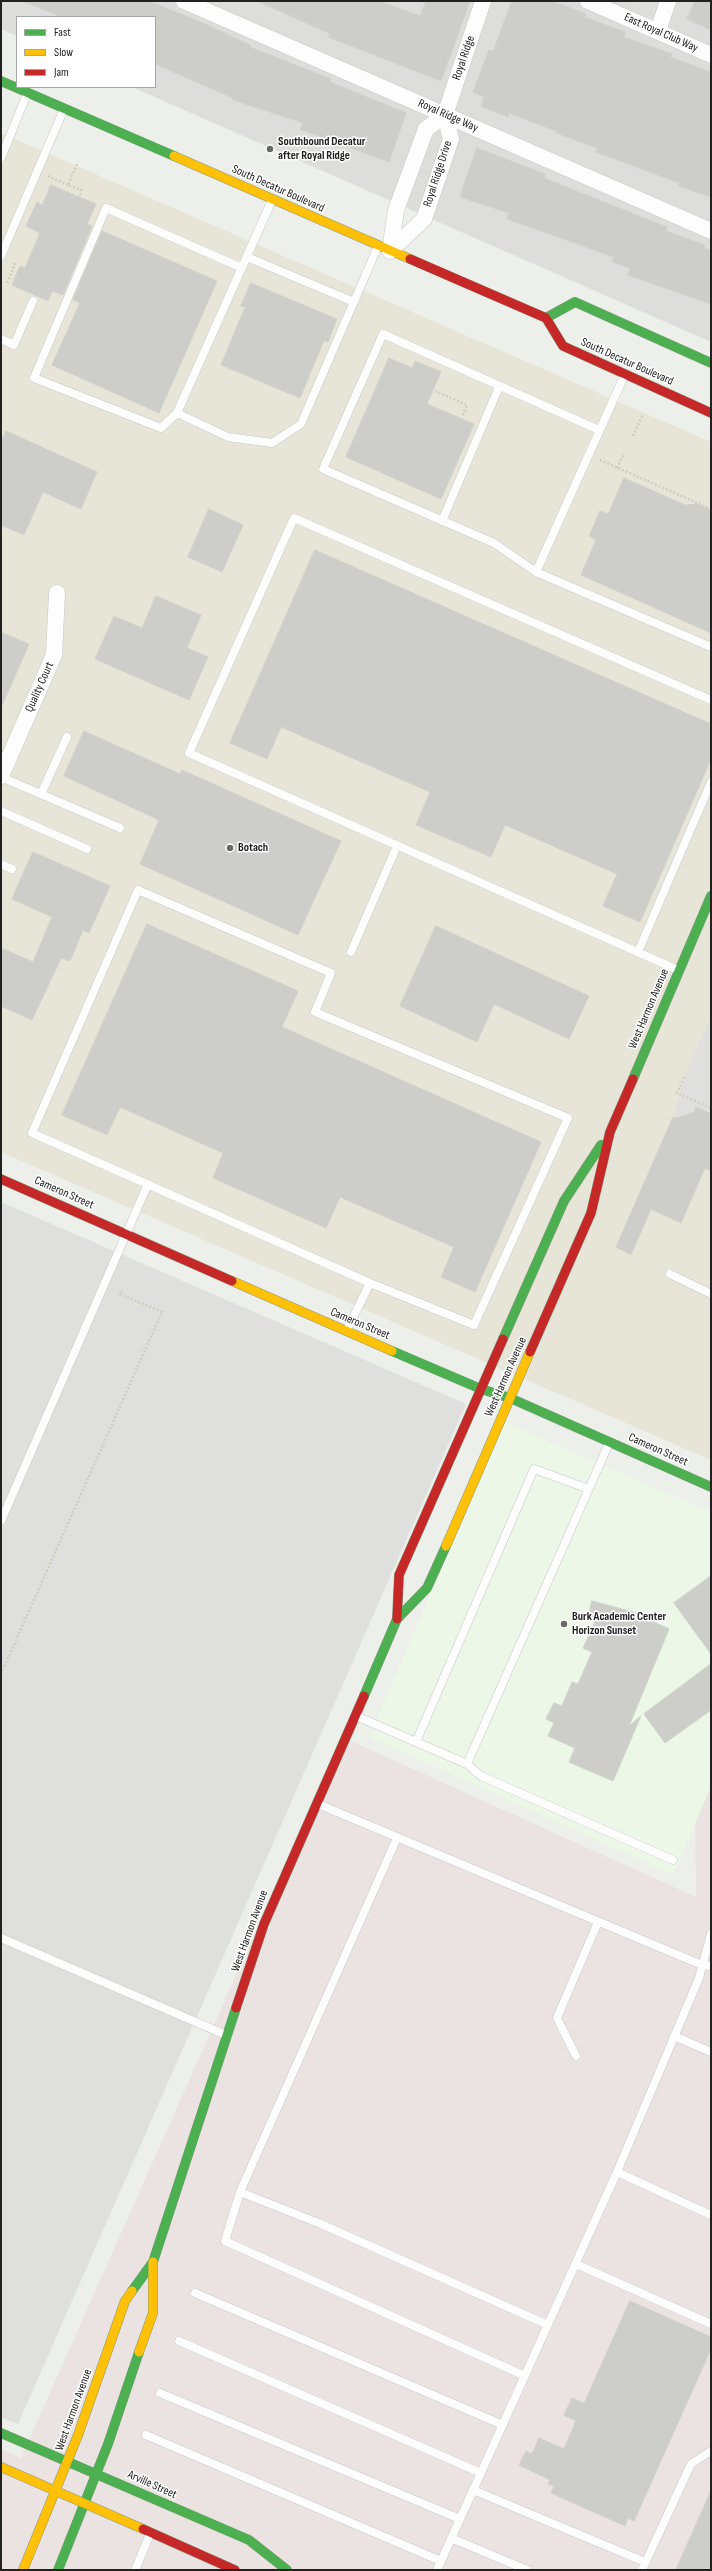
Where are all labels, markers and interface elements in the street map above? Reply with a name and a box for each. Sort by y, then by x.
street label: East Royal Club Way [622,10,700,56]
legend [16,16,156,88]
text: Fast [54,25,71,40]
street label: Royal Ridge [450,34,478,82]
text: Slow [54,45,73,60]
text: Jam [54,65,69,80]
street label: Royal Ridge Way [416,96,480,136]
place label: Southbound Decatur after Royal Ridge [278,135,365,163]
street label: Royal Ridge Drive [421,139,455,209]
marker: Southbound Decatur after Royal Ridge [265,144,275,154]
street label: South Decatur Boulevard [230,162,326,216]
street label: South Decatur Boulevard [579,335,675,389]
street label: Quality Court [23,660,57,714]
place label: Botach [238,841,268,855]
marker: Botach [225,843,235,853]
street label: West Harmon Avenue [626,967,672,1051]
street label: Cameron Street [32,1174,96,1212]
street label: Cameron Street [328,1305,392,1343]
street label: West Harmon Avenue [482,1335,530,1419]
street label: Cameron Street [626,1431,690,1469]
place label: Burk Academic Center Horizon Sunset [572,1610,666,1638]
marker: Burk Academic Center Horizon Sunset [559,1619,569,1629]
street label: West Harmon Avenue [229,1888,271,1974]
street label: West Harmon Avenue [53,2367,95,2453]
street label: Arville Street [125,2468,179,2502]

